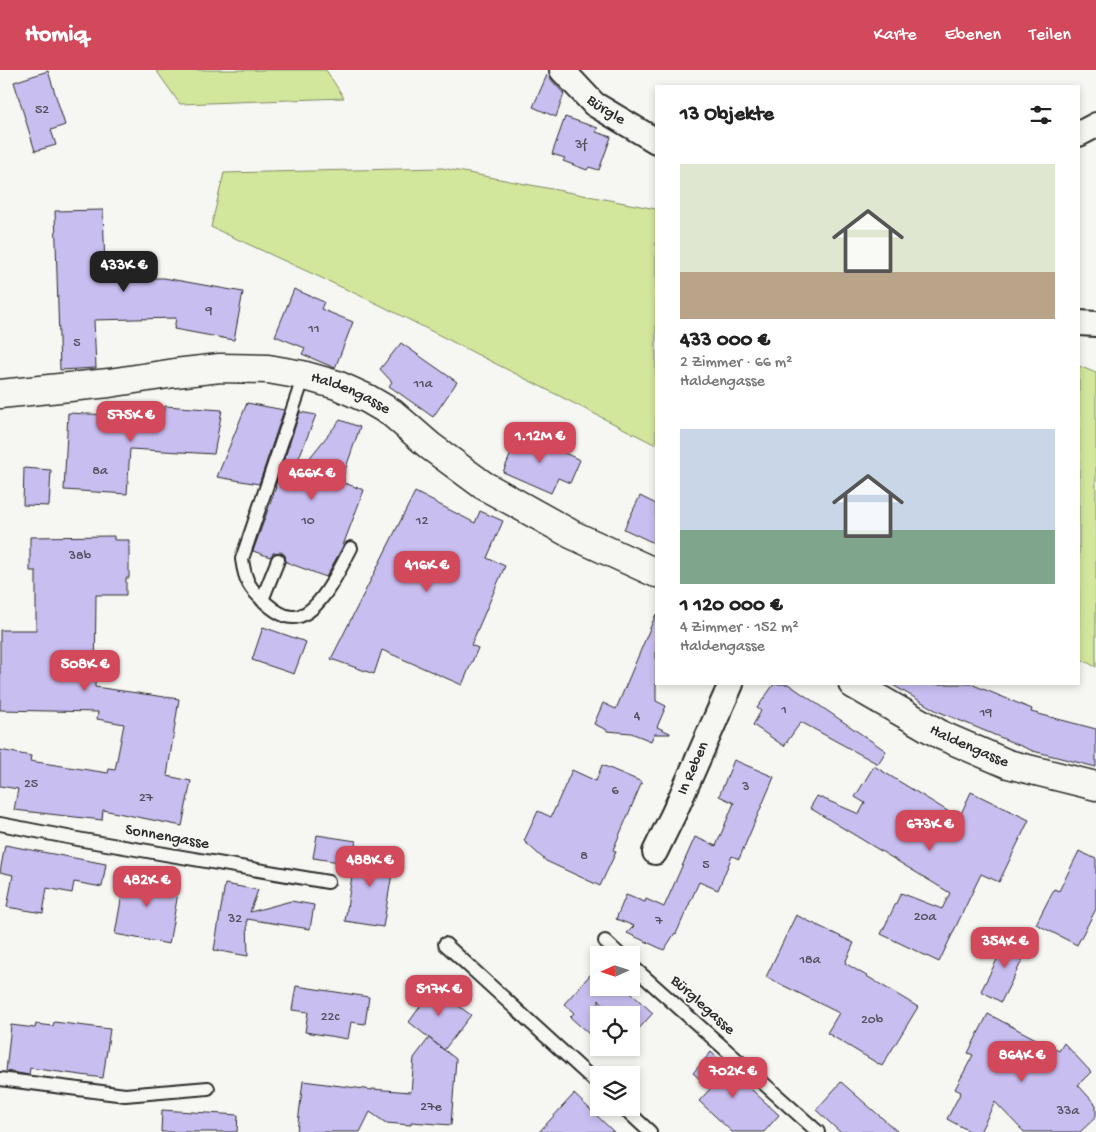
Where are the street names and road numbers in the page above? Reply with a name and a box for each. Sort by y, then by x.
street label: Bürgle [581,91,629,130]
street label: Haldengasse [308,368,394,420]
street label: Haldengasse [926,721,1012,773]
street label: In Reben [674,739,714,798]
street label: Sonnengasse [124,821,211,855]
street label: Bürglegasse [665,971,739,1040]

